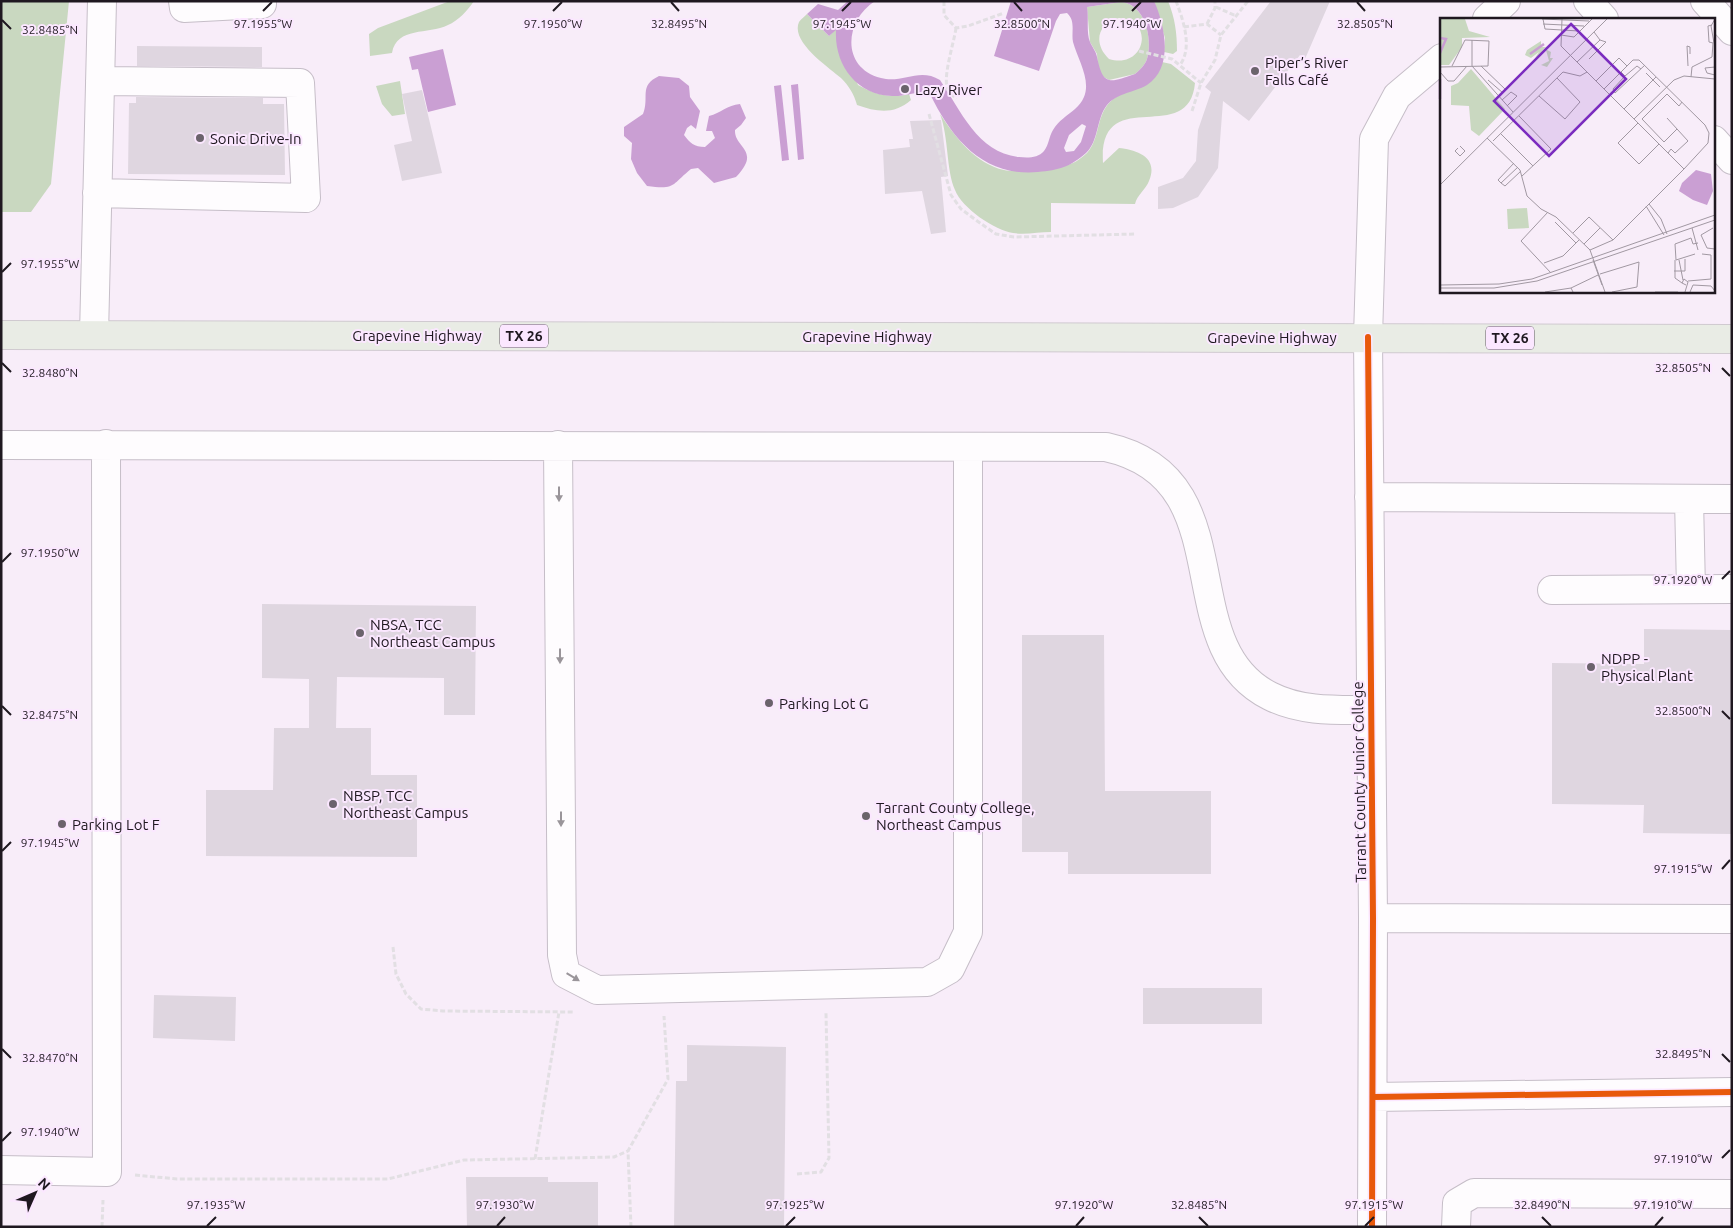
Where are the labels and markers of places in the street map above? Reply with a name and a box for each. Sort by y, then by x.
place label: Piper’s River Falls Café [1265,54,1348,88]
marker: Piper’s River Falls Café [1249,65,1261,77]
place label: Lazy River [915,81,983,98]
marker: Lazy River [899,83,911,95]
place label: Sonic Drive-In [210,130,301,147]
marker: Sonic Drive-In [194,132,206,144]
place label: NBSA, TCC Northeast Campus [370,616,495,650]
marker: NBSA, TCC Northeast Campus [354,627,366,639]
place label: NDPP - Physical Plant [1601,650,1693,684]
marker: NDPP - Physical Plant [1585,661,1597,673]
place label: Parking Lot G [779,695,869,712]
marker: Parking Lot G [763,697,775,709]
place label: NBSP, TCC Northeast Campus [343,787,468,821]
marker: NBSP, TCC Northeast Campus [327,798,339,810]
place label: Tarrant County College, Northeast Campus [876,799,1035,833]
marker: Tarrant County College, Northeast Campus [860,810,872,822]
place label: Parking Lot F [72,816,160,833]
marker: Parking Lot F [56,818,68,830]

